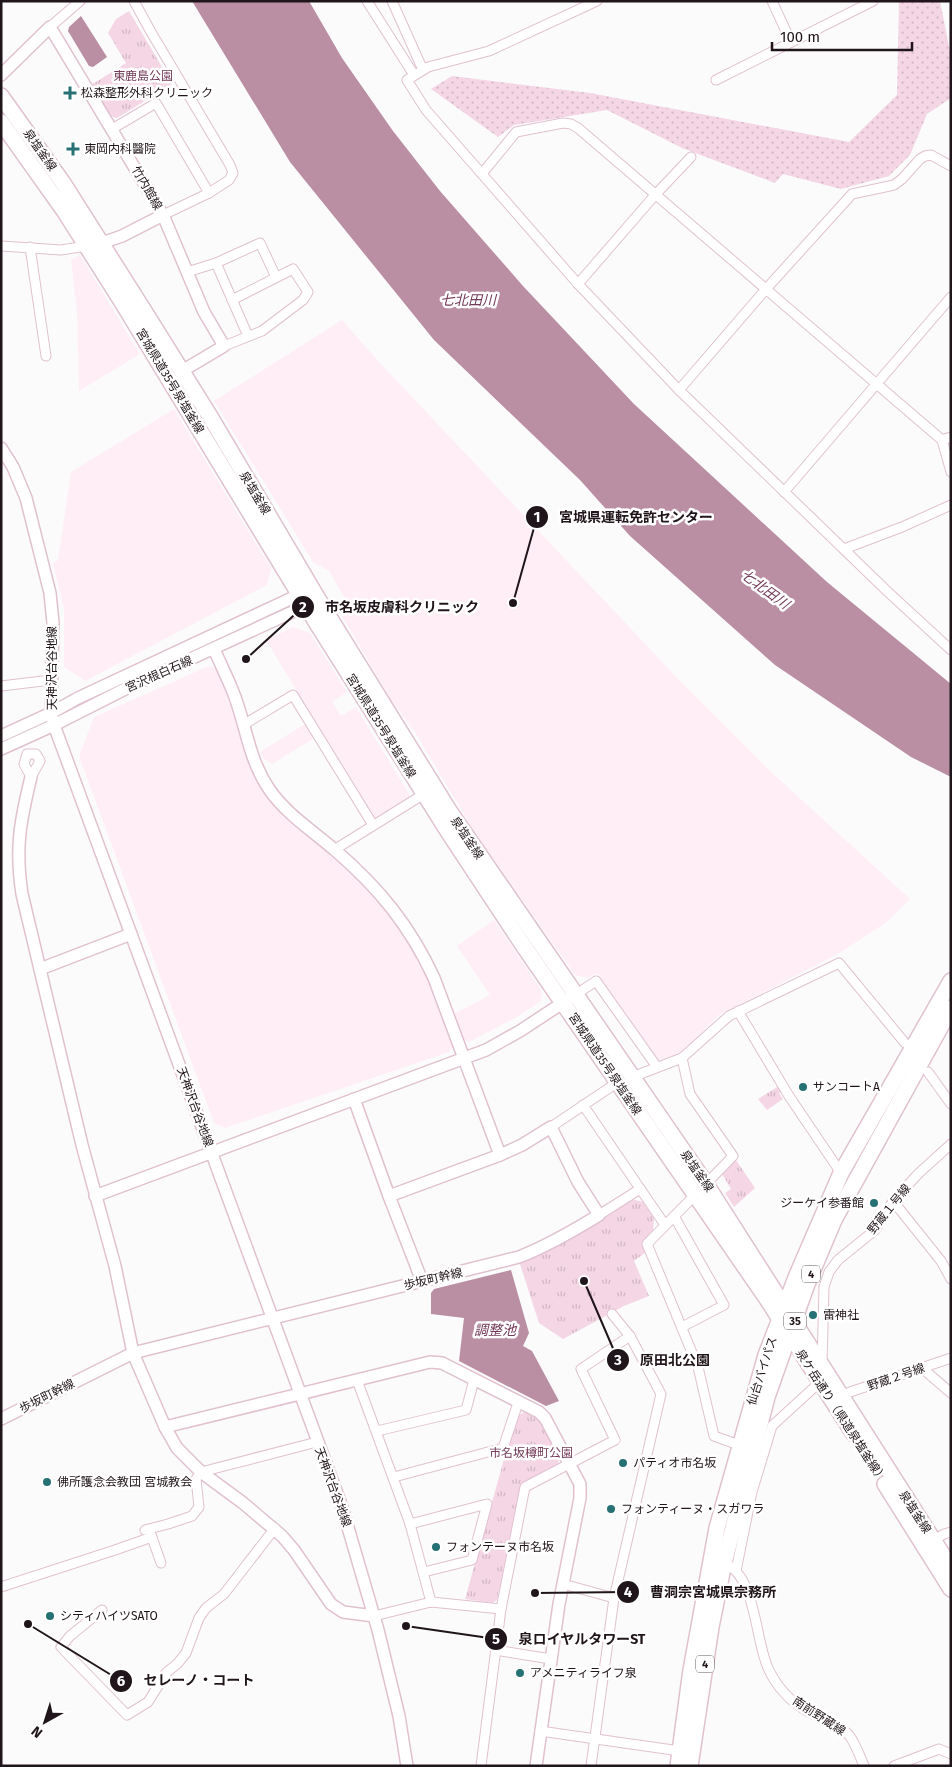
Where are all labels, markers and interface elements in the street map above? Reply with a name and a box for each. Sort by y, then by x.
scale bar [772,20,912,52]
text: 100 m [780,28,820,46]
park label: 東鹿島公園 [113,69,173,83]
marker: 松森整形外科クリニック [63,86,77,100]
place label: 松森整形外科クリニック [81,86,213,100]
street label: 泉塩釜線 [20,126,60,174]
marker: 東岡内科醫院 [66,142,80,156]
place label: 東岡内科醫院 [84,142,156,156]
street label: 竹内館線 [129,164,165,212]
water label: 七北田川 [440,292,498,309]
street label: 宮城県道35号泉塩釜線 [133,326,207,436]
street label: 泉塩釜線 [237,469,273,517]
callout: 宮城県運転免許センター [524,502,723,531]
text: 1 [534,508,540,526]
text: 宮城県運転免許センター [559,509,713,526]
water label: 七北田川 [737,566,794,614]
callout: 市名坂皮膚科クリニック [290,592,489,621]
text: 2 [299,598,307,616]
text: 市名坂皮膚科クリニック [325,599,479,616]
street label: 天神沢台谷地線 [45,626,59,710]
street label: 宮沢根白石線 [123,653,195,695]
street label: 宮城県道35号泉塩釜線 [343,671,419,781]
street label: 泉塩釜線 [448,814,486,862]
street label: 宮城県道35号泉塩釜線 [566,1010,644,1118]
street label: 天神沢台谷地線 [174,1065,216,1149]
place label: サンコートA [813,1080,880,1094]
marker: サンコートA [797,1081,809,1093]
street label: 泉塩釜線 [677,1147,717,1195]
street label: 野蔵１号線 [865,1181,913,1237]
place label: ジーケイ参番館 [780,1196,864,1210]
marker: ジーケイ参番館 [868,1197,880,1209]
street label: 歩坂町幹線 [402,1265,464,1293]
road number: 4 [802,1266,820,1282]
place label: 雷神社 [823,1308,859,1322]
marker: 雷神社 [807,1309,819,1321]
road number: 35 [784,1312,806,1330]
water label: 調整池 [474,1322,518,1339]
street label: 仙台バイパス [744,1335,780,1407]
callout: 原田北公園 [605,1345,720,1374]
street label: 泉ケ岳通り（県道泉塩釜線） [793,1347,889,1485]
text: 3 [613,1351,622,1369]
text: 原田北公園 [640,1352,710,1369]
street label: 野蔵２号線 [865,1361,927,1393]
street label: 歩坂町幹線 [17,1376,77,1416]
street label: 天神沢台谷地線 [312,1445,354,1529]
park label: 市名坂樽町公園 [489,1446,573,1460]
place label: パティオ市名坂 [633,1456,716,1470]
marker: パティオ市名坂 [617,1457,629,1469]
place label: 佛所護念会教団 宮城教会 [57,1475,192,1489]
marker: 佛所護念会教団 宮城教会 [41,1476,53,1488]
street label: 泉塩釜線 [896,1488,934,1536]
place label: フォンティーヌ・スガワラ [621,1502,764,1516]
marker: フォンティーヌ・スガワラ [605,1503,617,1515]
place label: フォンテーヌ市名坂 [446,1540,554,1554]
marker: フォンテーヌ市名坂 [430,1541,442,1553]
callout: 曹洞宗宮城県宗務所 [615,1578,786,1607]
text: 4 [624,1583,633,1601]
text: 曹洞宗宮城県宗務所 [650,1584,776,1601]
place label: シティハイツSATO [60,1609,158,1623]
marker: シティハイツSATO [44,1610,56,1622]
callout: 泉ロイヤルタワーST [484,1624,656,1653]
text: 5 [492,1630,500,1648]
text: 泉ロイヤルタワーST [519,1631,646,1648]
road number: 4 [696,1656,714,1672]
callout: セレーノ・コート [108,1666,265,1695]
place label: アメニティライフ泉 [530,1666,637,1680]
marker: アメニティライフ泉 [514,1667,526,1679]
text: 6 [117,1672,126,1690]
text: セレーノ・コート [143,1672,255,1689]
street label: 南前野蔵線 [790,1694,848,1738]
north arrow [20,1697,70,1747]
text: N [28,1722,46,1741]

